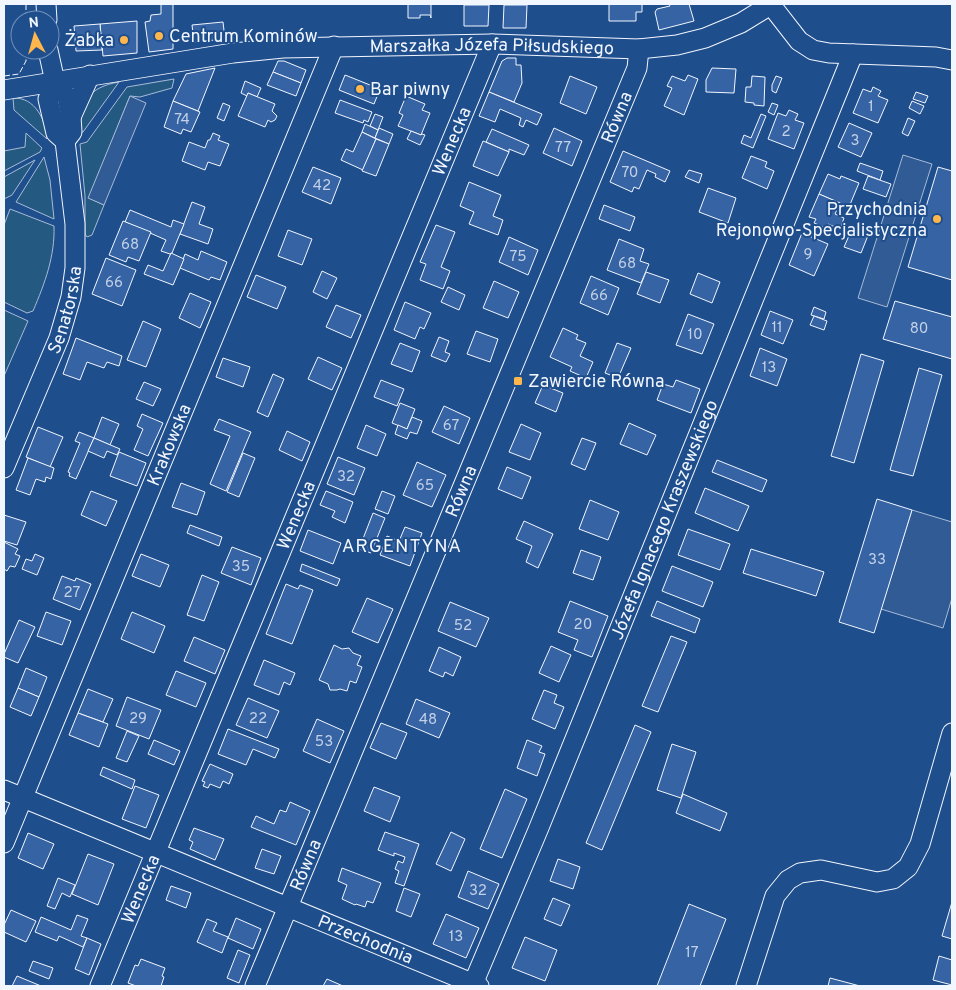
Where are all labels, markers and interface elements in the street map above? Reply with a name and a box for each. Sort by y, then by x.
north arrow [10,10,60,60]
text: N [28,15,40,33]
place label: Centrum Kominów [169,26,318,49]
place label: Żabka [64,28,114,53]
marker: Centrum Kominów [153,30,165,42]
marker: Żabka [118,34,130,46]
street label: Marszałka Józefa Piłsudskiego [369,34,614,61]
place label: Bar piwny [370,79,450,102]
marker: Bar piwny [354,83,366,95]
street label: Równa [597,88,639,147]
house number: 1 [868,98,874,117]
street label: Wenecka [428,104,478,180]
house number: 74 [174,111,190,130]
house number: 2 [781,123,791,142]
house number: 3 [850,132,860,151]
house number: 77 [555,139,571,158]
house number: 70 [621,164,639,183]
house number: 42 [313,177,331,196]
place label: Przychodnia Rejonowo-Specjalistyczna [716,199,927,243]
marker: Przychodnia Rejonowo-Specjalistyczna [931,213,943,225]
house number: 68 [121,236,139,255]
house number: 9 [804,246,812,265]
house number: 75 [509,248,527,267]
house number: 68 [618,255,636,274]
street label: Senatorska [43,265,88,358]
house number: 66 [105,274,123,293]
house number: 66 [590,287,608,306]
house number: 11 [771,319,783,338]
house number: 80 [910,320,928,339]
house number: 10 [687,326,703,345]
house number: 13 [762,359,776,378]
place label: Zawiercie Równa [528,371,664,394]
marker: Zawiercie Równa [512,375,524,387]
street label: Józefa Ignacego Kraszewskiego [606,397,724,644]
street label: Krakowska [143,401,197,490]
house number: 67 [443,417,459,436]
street label: Równa [441,462,483,521]
house number: 32 [337,468,355,487]
house number: 65 [416,477,434,496]
street label: Wenecka [273,478,322,554]
district label: ARGENTYNA [342,535,462,559]
house number: 33 [868,551,886,570]
house number: 35 [232,558,250,577]
house number: 27 [64,584,81,603]
house number: 20 [574,616,592,635]
house number: 52 [454,617,472,636]
house number: 29 [129,710,147,729]
house number: 22 [249,710,267,729]
house number: 48 [419,711,437,730]
house number: 53 [315,733,333,752]
street label: Równa [286,836,328,895]
street label: Wenecka [117,852,166,928]
house number: 32 [469,882,487,901]
street label: Przechodnia [314,911,416,970]
house number: 13 [449,928,463,947]
house number: 17 [685,944,699,963]

